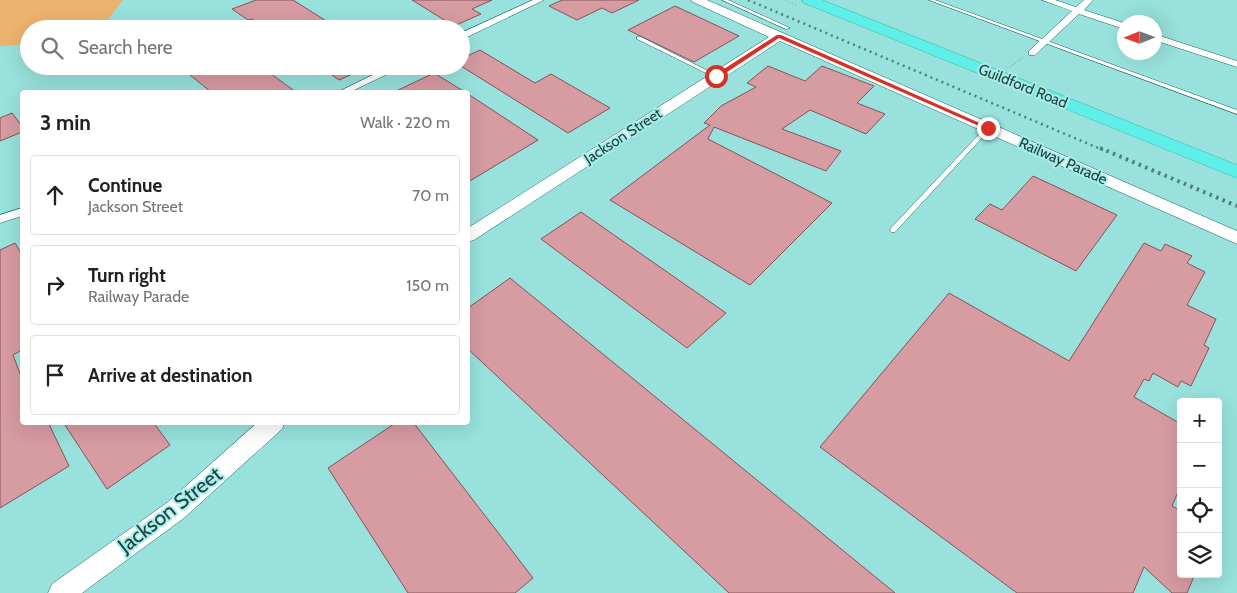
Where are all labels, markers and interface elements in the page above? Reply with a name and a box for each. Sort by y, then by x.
north arrow [1117,15,1162,60]
search box [20,20,470,75]
icon: search [38,34,66,62]
text: Search here [78,36,172,59]
street label: Guildford Road [976,60,1070,112]
route start [705,65,728,88]
street label: Jackson Street [580,104,665,168]
text: 3 min [40,110,91,135]
text: Walk · 220 m [360,113,450,132]
route end [977,117,1000,140]
street label: Railway Parade [1016,133,1110,189]
text: Continue [88,174,162,197]
icon: ahead [41,181,69,209]
text: 70 m [412,186,449,205]
text: Jackson Street [88,197,183,216]
text: Turn right [88,264,166,287]
icon: right [41,271,69,299]
text: 150 m [406,276,449,295]
text: Railway Parade [88,287,189,306]
icon: arrive [41,361,69,389]
text: Arrive at destination [88,364,252,387]
map controls [1177,398,1222,578]
button: + [1177,398,1222,443]
button: − [1177,443,1222,488]
street label: Jackson Street [112,461,227,559]
button: locate [1177,488,1222,533]
button: layers [1177,533,1222,578]

